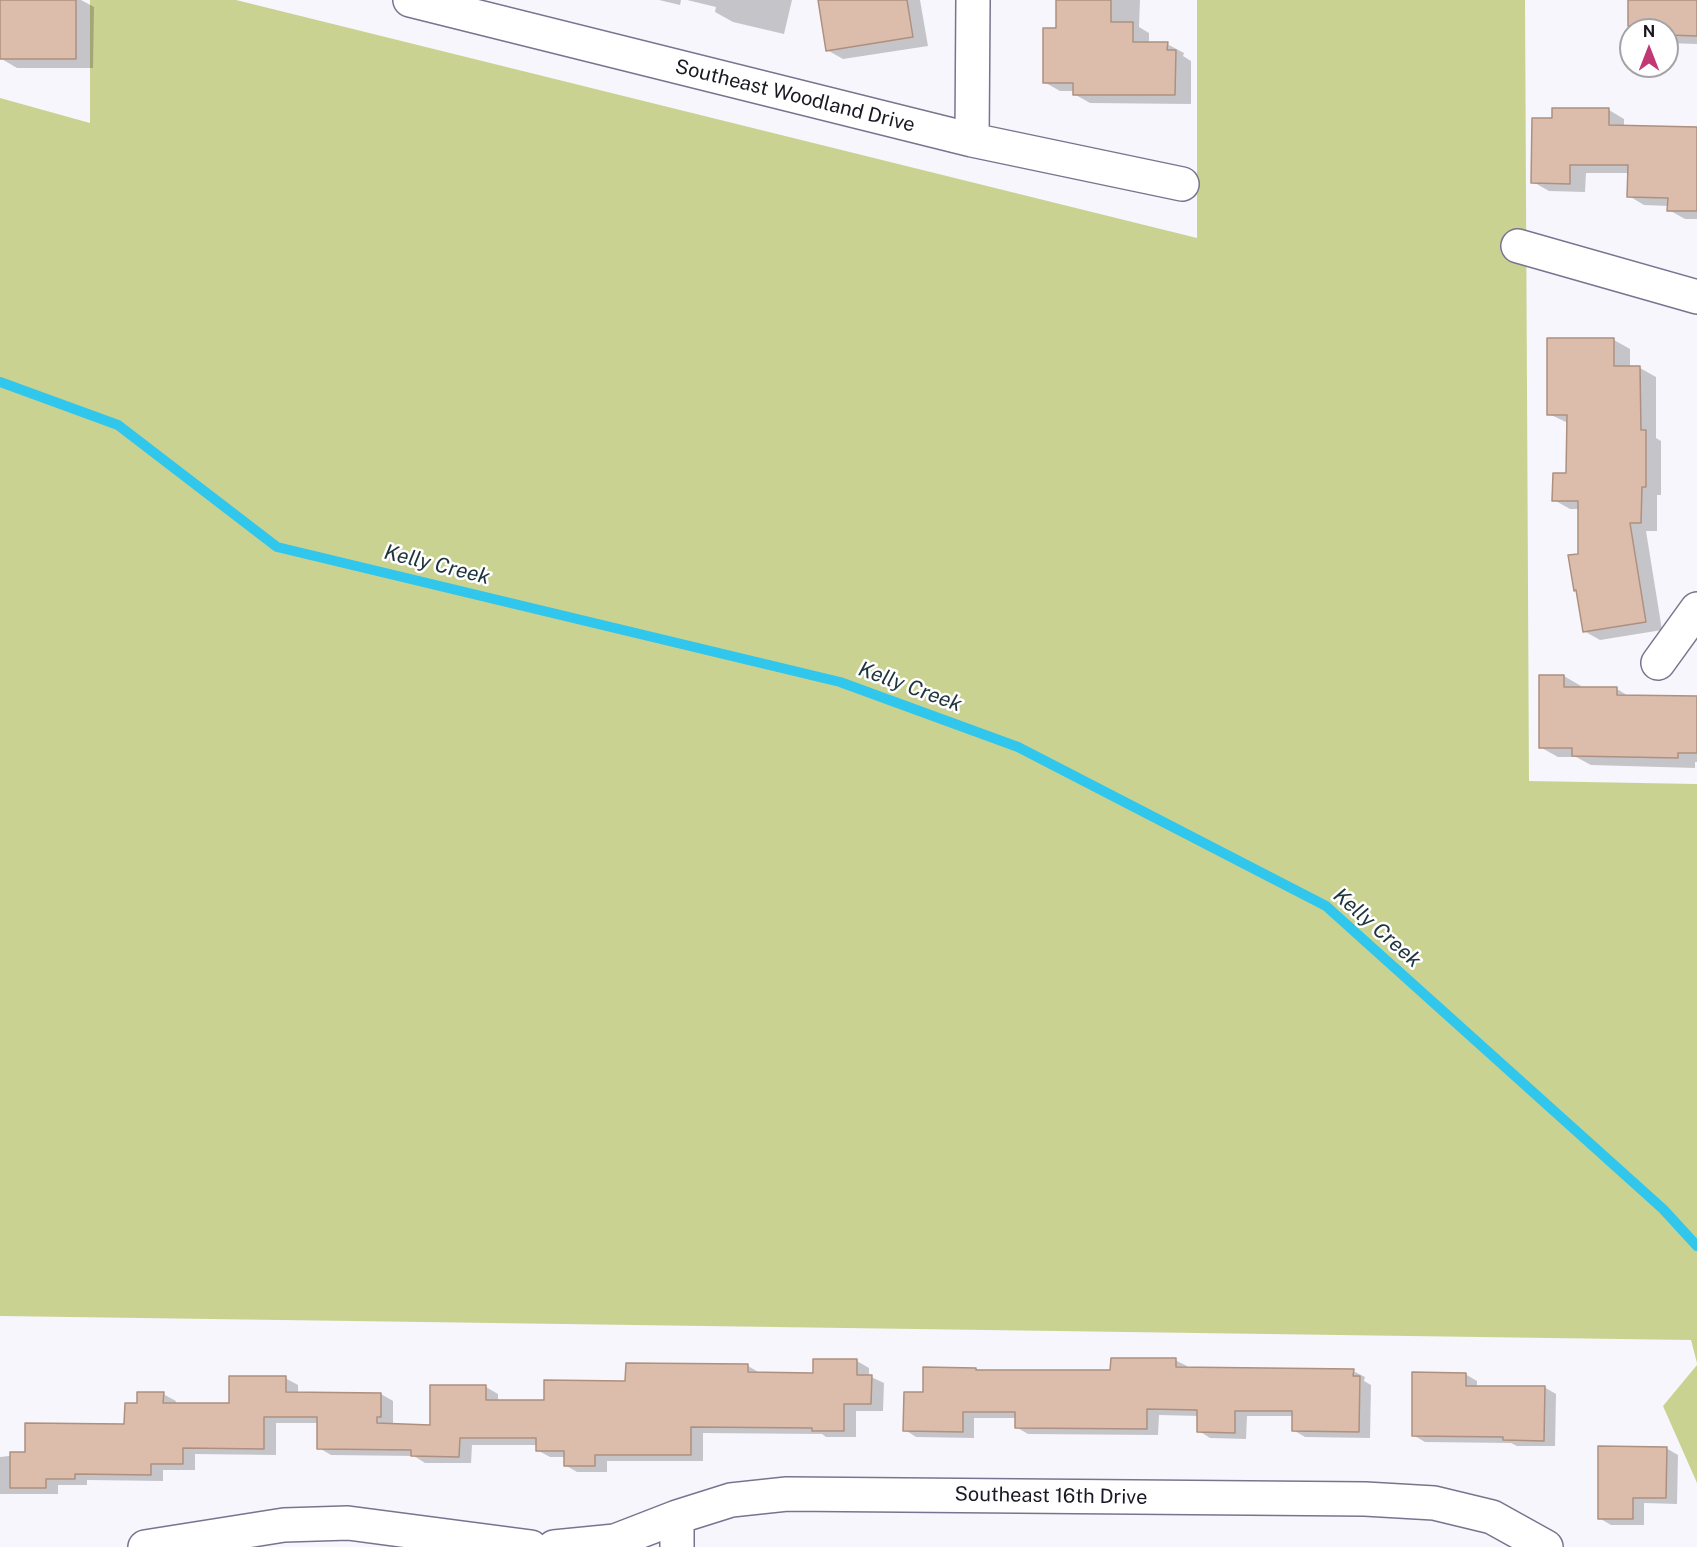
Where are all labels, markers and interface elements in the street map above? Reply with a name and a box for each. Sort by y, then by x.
north arrow [1619,18,1679,78]
text: N [1643,22,1655,41]
street label: Southeast Woodland Drive [673,55,917,137]
water label: Kelly Creek [382,540,492,590]
water label: Kelly Creek [855,657,965,717]
water label: Kelly Creek [1328,883,1426,973]
street label: Southeast 16th Drive [954,1482,1148,1510]

